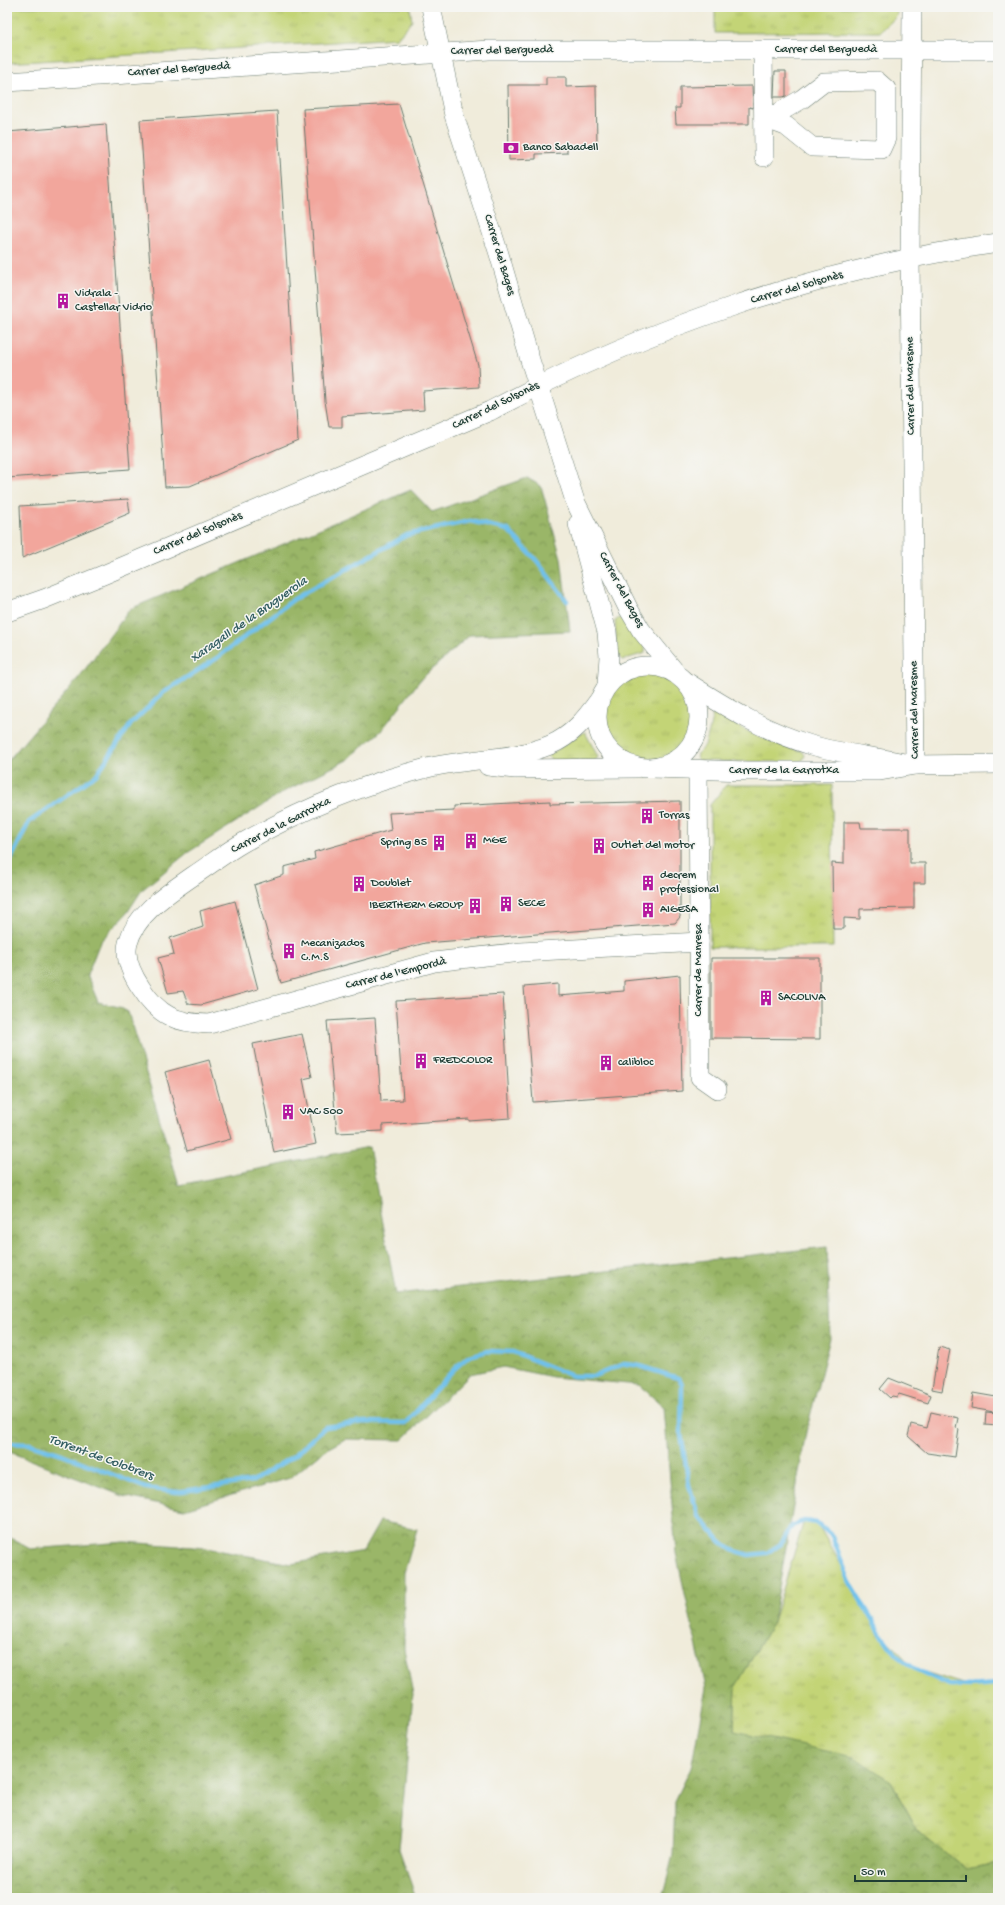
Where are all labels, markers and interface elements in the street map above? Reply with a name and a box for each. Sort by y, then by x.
street label: Carrer del Berguedà [451,43,554,59]
street label: Carrer del Berguedà [775,43,878,57]
street label: Carrer del Berguedà [127,59,231,81]
bank icon: Banco Sabadell [502,139,520,157]
place label: Banco Sabadell [522,141,599,155]
street label: Carrer del Bages [480,213,518,298]
street label: Carrer del Solsonès [749,268,845,308]
place label: Vidrala - Castellar Vidrio [74,287,152,315]
building icon: Vidrala - Castellar Vidrio [54,292,72,310]
street label: Carrer del Maresme [903,336,919,435]
street label: Carrer del Solsonès [450,379,542,433]
street label: Carrer del Solsonès [152,509,245,559]
street label: Carrer del Bages [595,550,647,631]
water label: Xaragall de la Bruguerola [188,574,311,666]
street label: Carrer del Maresme [907,660,923,759]
street label: Carrer de la Garrotxa [729,764,839,778]
street label: Carrer de la Garrotxa [229,795,333,857]
building icon: Torras [638,807,656,825]
place label: Torras [658,809,690,823]
building icon: MGE [462,832,480,850]
building icon: Spring 85 [430,834,448,852]
place label: MGE [483,834,507,848]
place label: Spring 85 [380,836,427,850]
building icon: Outlet del motor [590,837,608,855]
place label: Outlet del motor [611,839,696,853]
place label: decrem professional [659,869,719,897]
building icon: decrem professional [639,874,657,892]
building icon: Doublet [350,875,368,893]
place label: Doublet [370,877,412,891]
building icon: SECE [497,895,515,913]
building icon: IBERTHERM GROUP [466,897,484,915]
place label: SECE [518,897,546,911]
place label: IBERTHERM GROUP [369,899,463,913]
building icon: AIGESA [639,901,657,919]
place label: AIGESA [660,903,699,917]
street label: Carrer de Manresa [692,923,706,1017]
place label: Mecanizados C.M.S [301,937,365,965]
building icon: Mecanizados C.M.S [280,942,298,960]
street label: Carrer de l'Empordà [344,955,448,993]
building icon: SACOLIVA [757,989,775,1007]
place label: SACOLIVA [778,991,826,1005]
building icon: FREDCOLOR [412,1052,430,1070]
place label: FREDCOLOR [432,1054,493,1068]
building icon: calibloc [597,1054,615,1072]
place label: calibloc [618,1056,654,1070]
building icon: VAC 500 [279,1103,297,1121]
place label: VAC 500 [299,1105,343,1119]
water label: Torrent de Colobrers [46,1432,157,1484]
scale bar [855,1857,966,1883]
text: 50 m [861,1866,886,1880]

